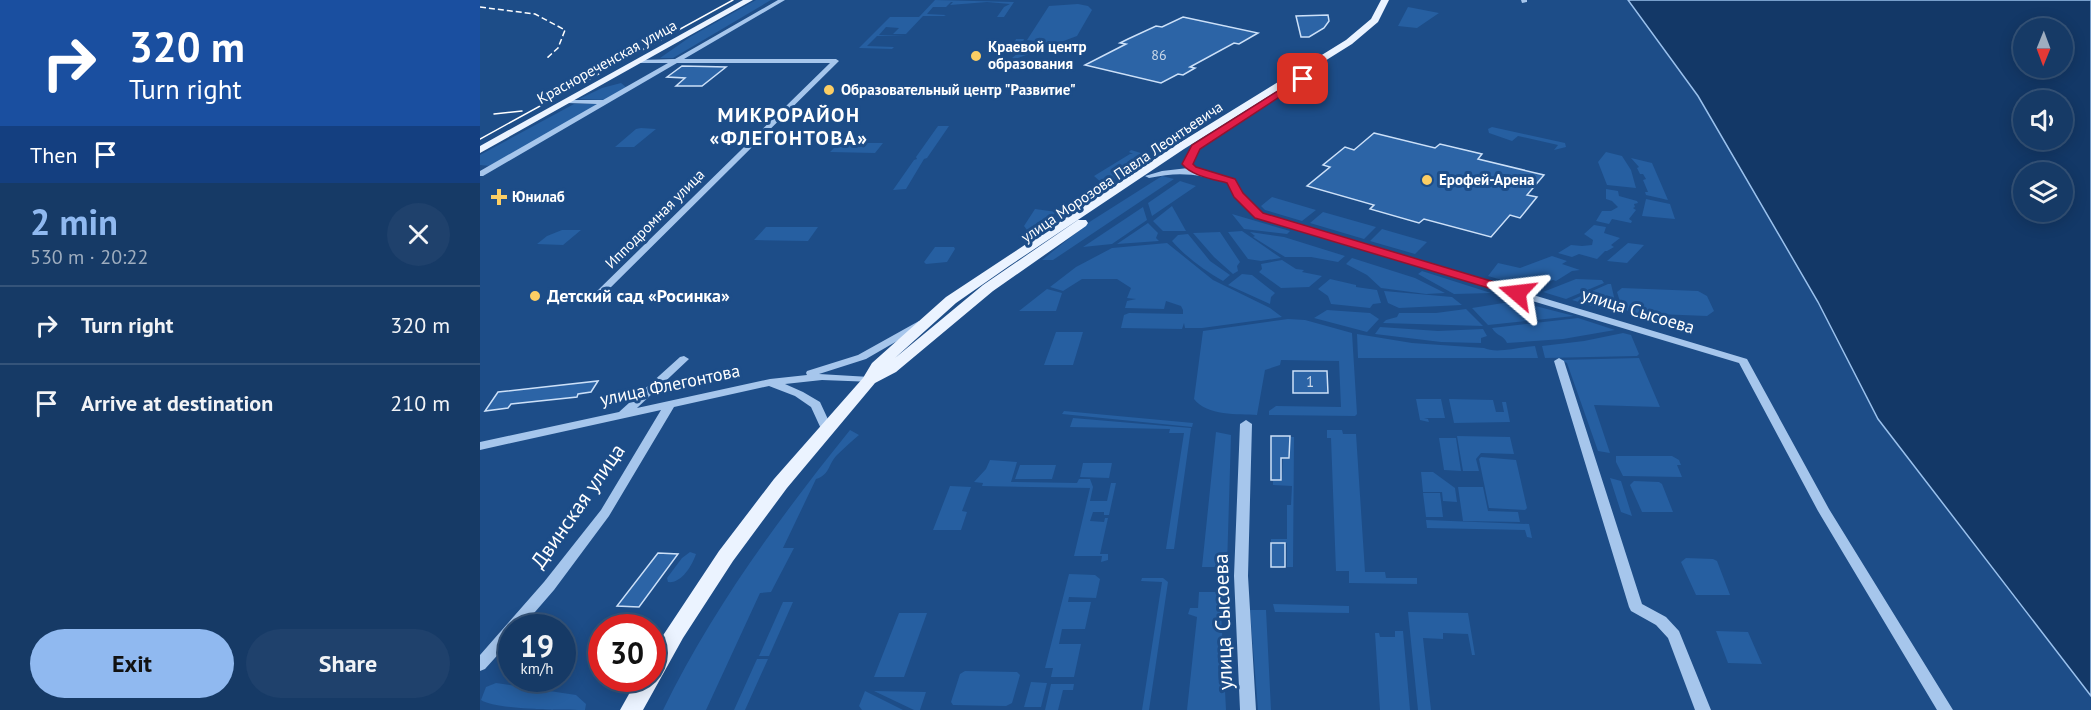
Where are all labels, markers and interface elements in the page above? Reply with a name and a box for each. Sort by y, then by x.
street label: Краснореченская улица [533,15,680,108]
north arrow [2013,18,2073,78]
map controls [2013,18,2073,222]
text: 320 m [129,19,245,74]
icon: right [30,24,108,102]
place label: Краевой центр образования [988,37,1087,73]
house number: 86 [1151,46,1167,64]
marker: Краевой центр образования [969,49,983,63]
pin [1277,53,1328,104]
icon: arrive [1286,62,1319,95]
text: Turn right [129,72,242,106]
place label: Образовательный центр "Развитие" [841,80,1076,99]
marker: Образовательный центр "Развитие" [822,83,836,97]
button: sound [2013,90,2073,150]
street label: улица Морозова Павла Леонтьевича [1017,97,1226,246]
district label: МИКРОРАЙОН «ФЛЕГОНТОВА» [709,102,869,151]
icon: arrive [89,138,122,171]
text: Then [30,141,77,169]
button: layers [2013,162,2073,222]
street label: Ипподромная улица [601,165,708,272]
place label: Ерофей-Арена [1439,170,1534,189]
marker: Ерофей-Арена [1420,173,1434,187]
place label: Юнилаб [512,187,565,206]
marker: Юнилаб [490,188,508,206]
text: 2 min [30,198,118,245]
button: close [387,203,450,266]
text: 530 m · 20:22 [30,244,148,270]
position arrow [1485,261,1549,325]
street label: улица Сысоева [1579,282,1698,339]
place label: Детский сад «Росинка» [547,284,730,307]
marker: Детский сад «Росинка» [528,289,542,303]
icon: right [30,309,63,342]
text: Turn right [81,311,173,339]
text: 320 m [390,311,450,339]
street label: улица Флегонтова [598,358,742,411]
house number: 1 [1306,372,1314,391]
icon: arrive [30,387,63,420]
text: Arrive at destination [81,389,273,417]
text: 210 m [390,389,450,417]
street label: Двинская улица [525,438,631,573]
street label: улица Сысоева [1207,553,1238,691]
speed limit sign: 30 [588,614,666,692]
text: 19 [520,626,554,665]
button: Exit [30,629,234,698]
button: Share [246,629,450,698]
text: km/h [521,659,553,678]

